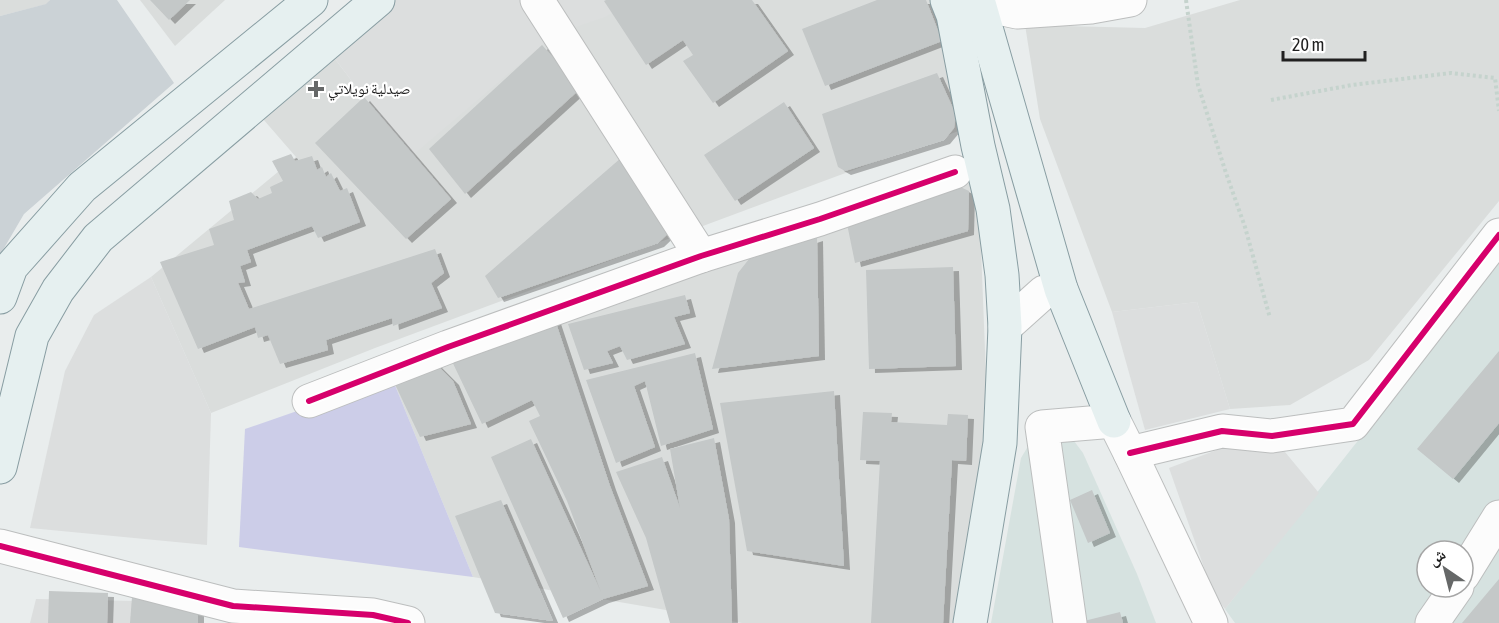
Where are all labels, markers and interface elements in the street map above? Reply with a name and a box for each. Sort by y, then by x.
scale bar [1283,24,1366,62]
text: 20 m [1292,34,1324,55]
place label: صيدلية نويلاتي [328,80,411,101]
marker: صيدلية نويلاتي [309,82,323,96]
north arrow [1415,539,1475,599]
text: ش [1424,544,1449,570]

